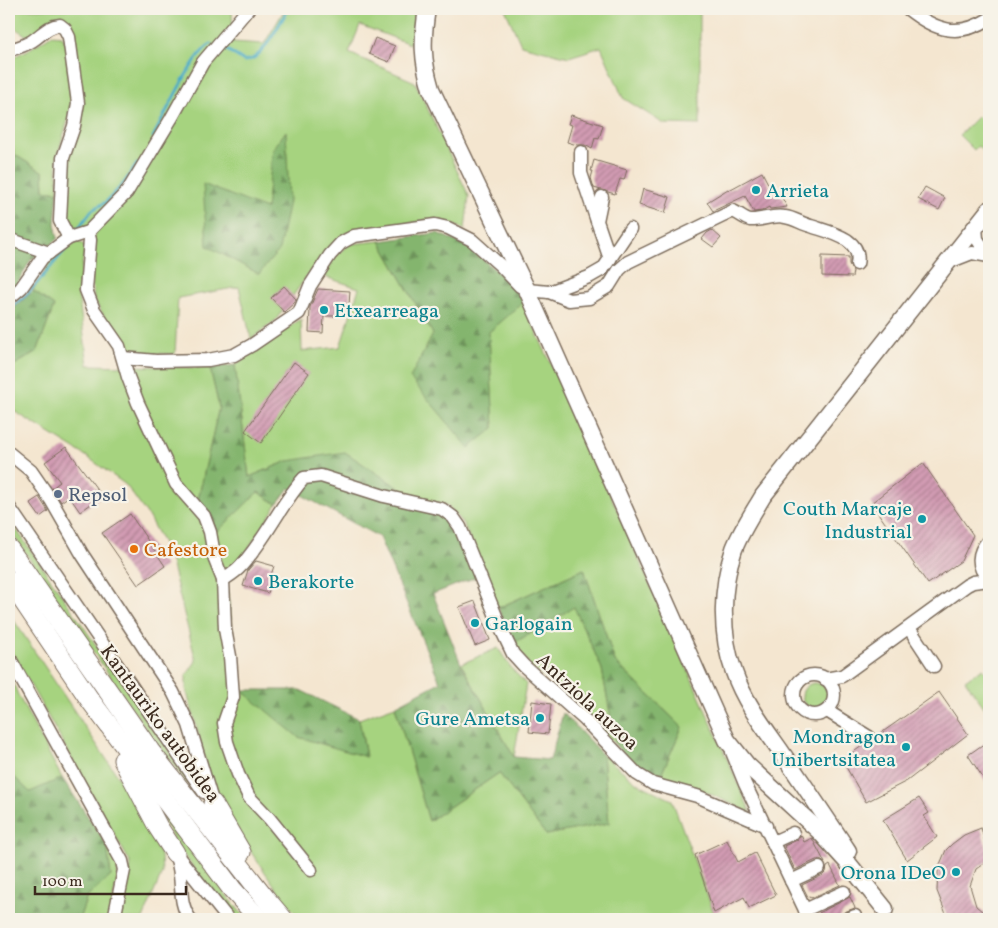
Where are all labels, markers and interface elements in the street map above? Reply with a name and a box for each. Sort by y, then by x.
place label: Arrieta [766,178,829,206]
marker: Arrieta [750,184,762,196]
place label: Etxearreaga [334,298,439,326]
marker: Etxearreaga [318,304,330,316]
place label: Repsol [68,482,127,510]
marker: Repsol [52,488,64,500]
place label: Couth Marcaje Industrial [783,496,912,547]
marker: Couth Marcaje Industrial [916,513,928,525]
place label: Cafestore [144,537,227,565]
marker: Cafestore [128,543,140,555]
place label: Berakorte [268,569,354,597]
marker: Berakorte [252,575,264,587]
place label: Garlogain [485,611,573,639]
marker: Garlogain [469,617,481,629]
street label: Kantauriko autobidea [92,639,226,809]
street label: Antziola auzoa [529,647,644,758]
place label: Gure Ametsa [415,706,530,734]
marker: Gure Ametsa [534,712,546,724]
place label: Mondragon Unibertsitatea [771,724,896,775]
marker: Mondragon Unibertsitatea [900,741,912,753]
place label: Orona IDeO [841,860,946,888]
scale bar [35,863,186,895]
marker: Orona IDeO [950,866,962,878]
text: 100 m [42,872,82,893]

